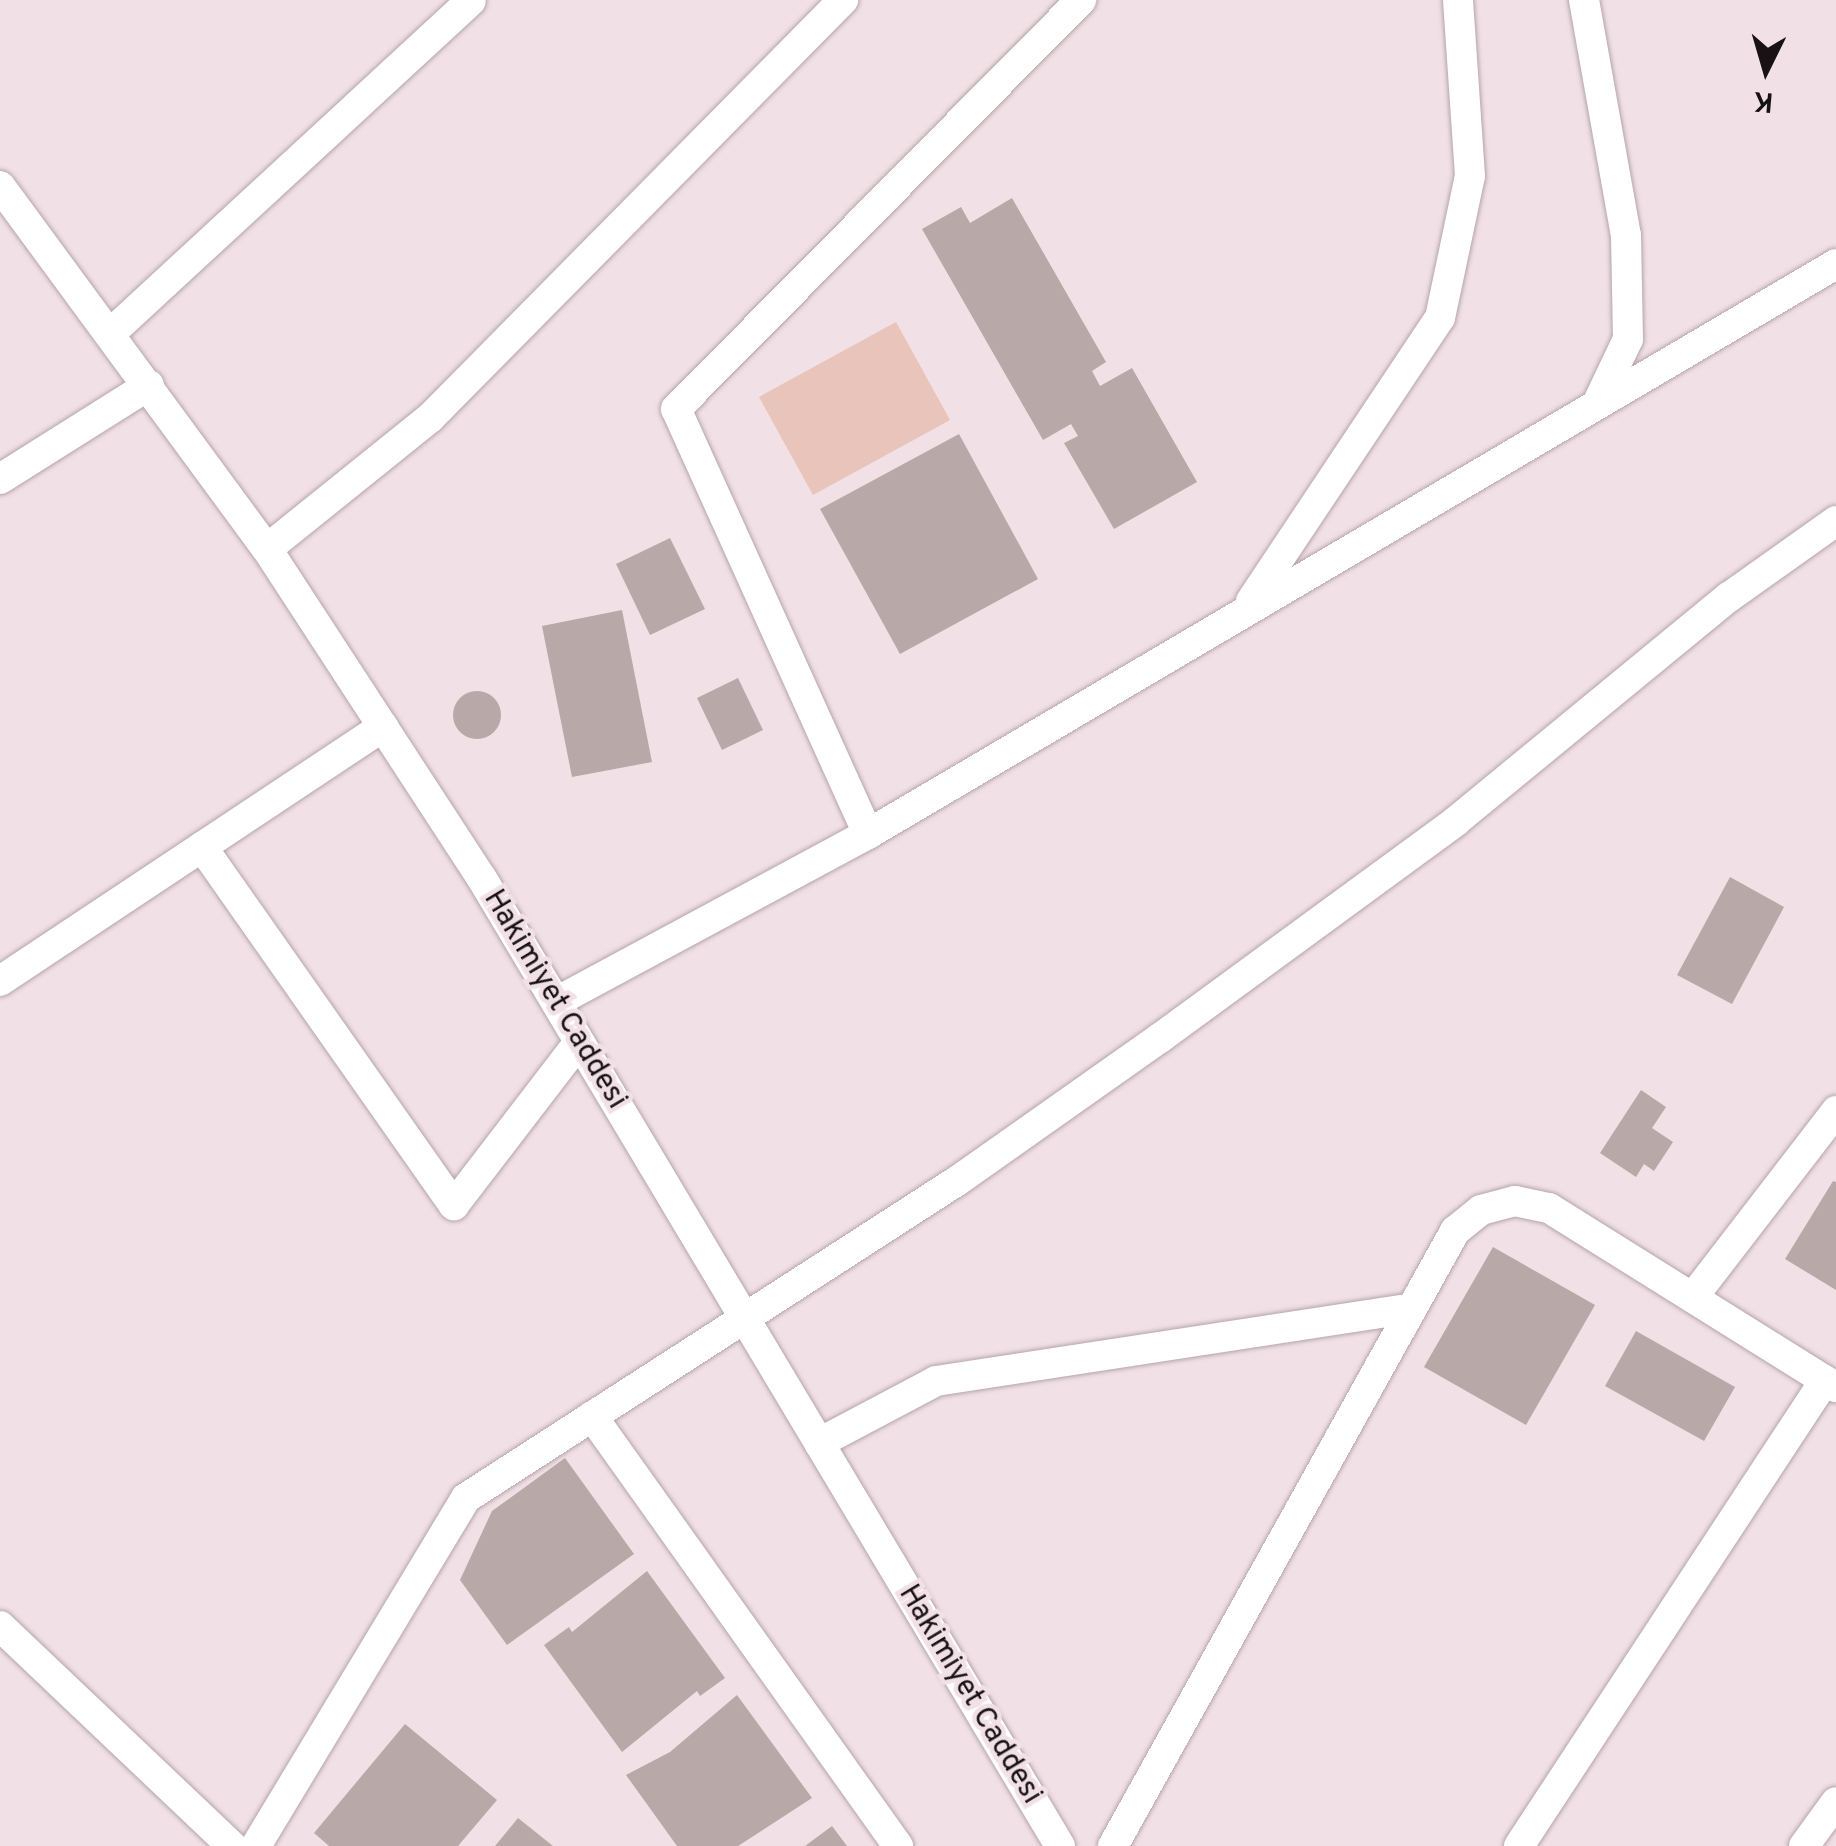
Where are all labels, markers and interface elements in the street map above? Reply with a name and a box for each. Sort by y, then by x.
north arrow [1716,20,1816,120]
text: K [1752,81,1775,119]
street label: Hakimiyet Caddesi [474,884,634,1116]
street label: Hakimiyet Caddesi [889,1579,1049,1811]

